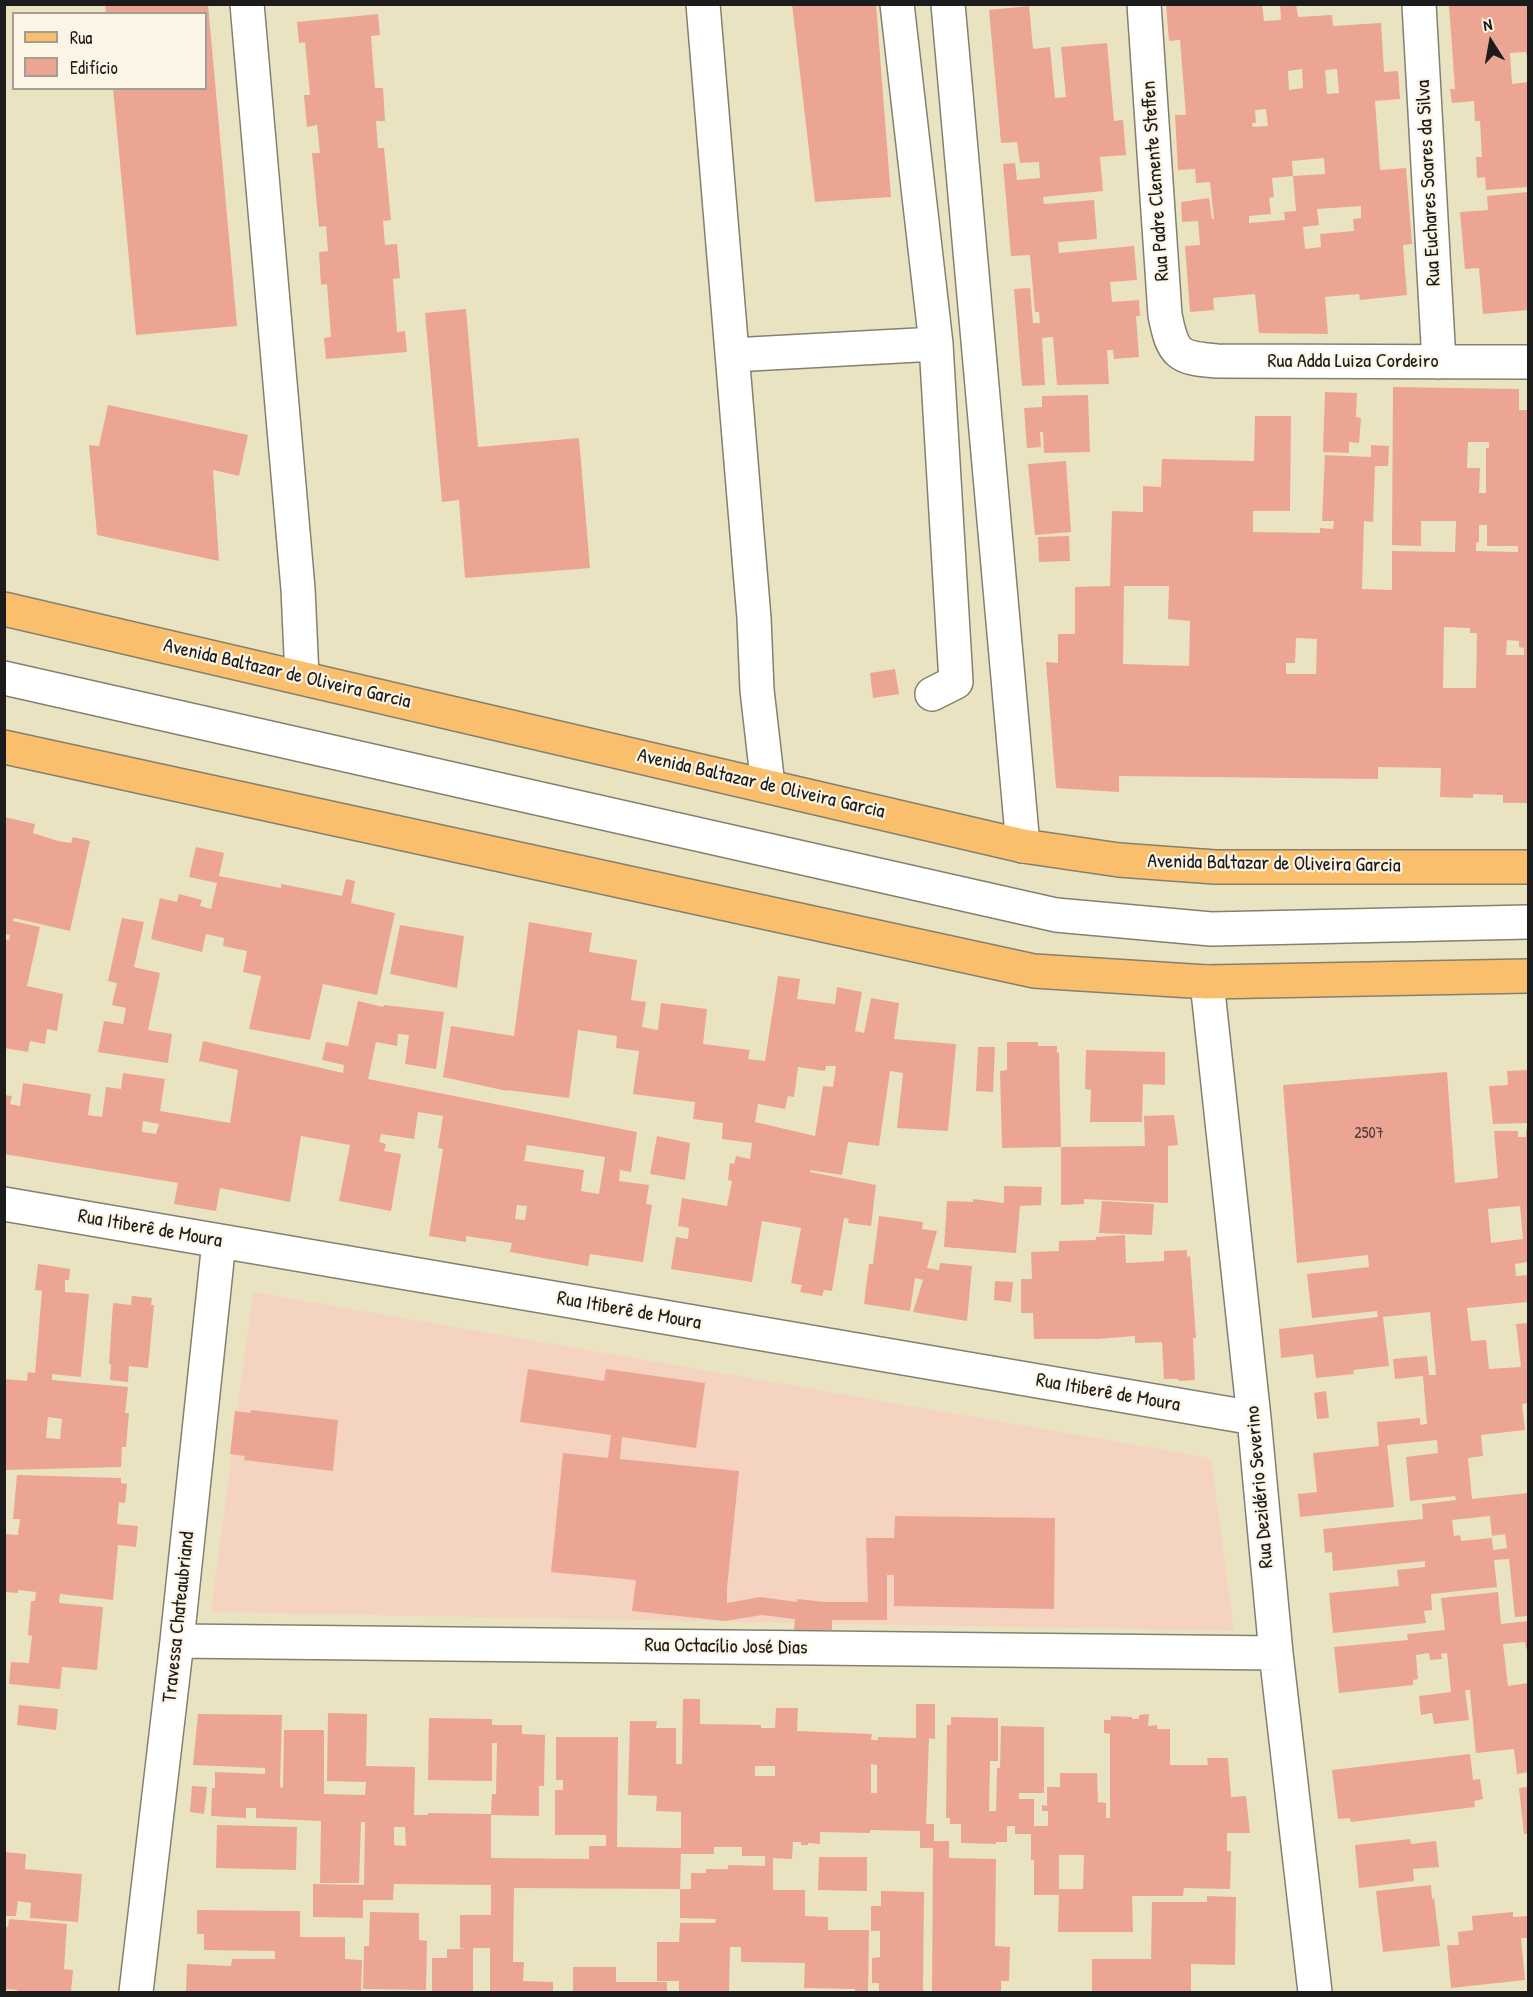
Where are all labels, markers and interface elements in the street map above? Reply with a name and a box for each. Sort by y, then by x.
legend [12,12,207,90]
north arrow [1461,12,1521,72]
text: N [1481,13,1494,36]
text: Rua [70,25,92,50]
text: Edifício [70,55,118,80]
street label: Rua Euchares Soares da Silva [1412,79,1446,287]
street label: Rua Padre Clemente Steffen [1137,80,1175,282]
street label: Rua Adda Luiza Cordeiro [1268,350,1438,374]
street label: Avenida Baltazar de Oliveira Garcia [161,634,413,714]
street label: Avenida Baltazar de Oliveira Garcia [635,744,887,824]
street label: Avenida Baltazar de Oliveira Garcia [1147,850,1401,878]
house number: 2507 [1354,1124,1384,1144]
street label: Rua Itiberê de Moura [76,1205,224,1253]
street label: Rua Itiberê de Moura [555,1287,703,1335]
street label: Rua Itiberê de Moura [1034,1369,1182,1417]
street label: Rua Dezidério Severino [1241,1405,1279,1569]
street label: Travessa Chateaubriand [158,1530,200,1704]
street label: Rua Octacílio José Dias [644,1634,808,1660]

